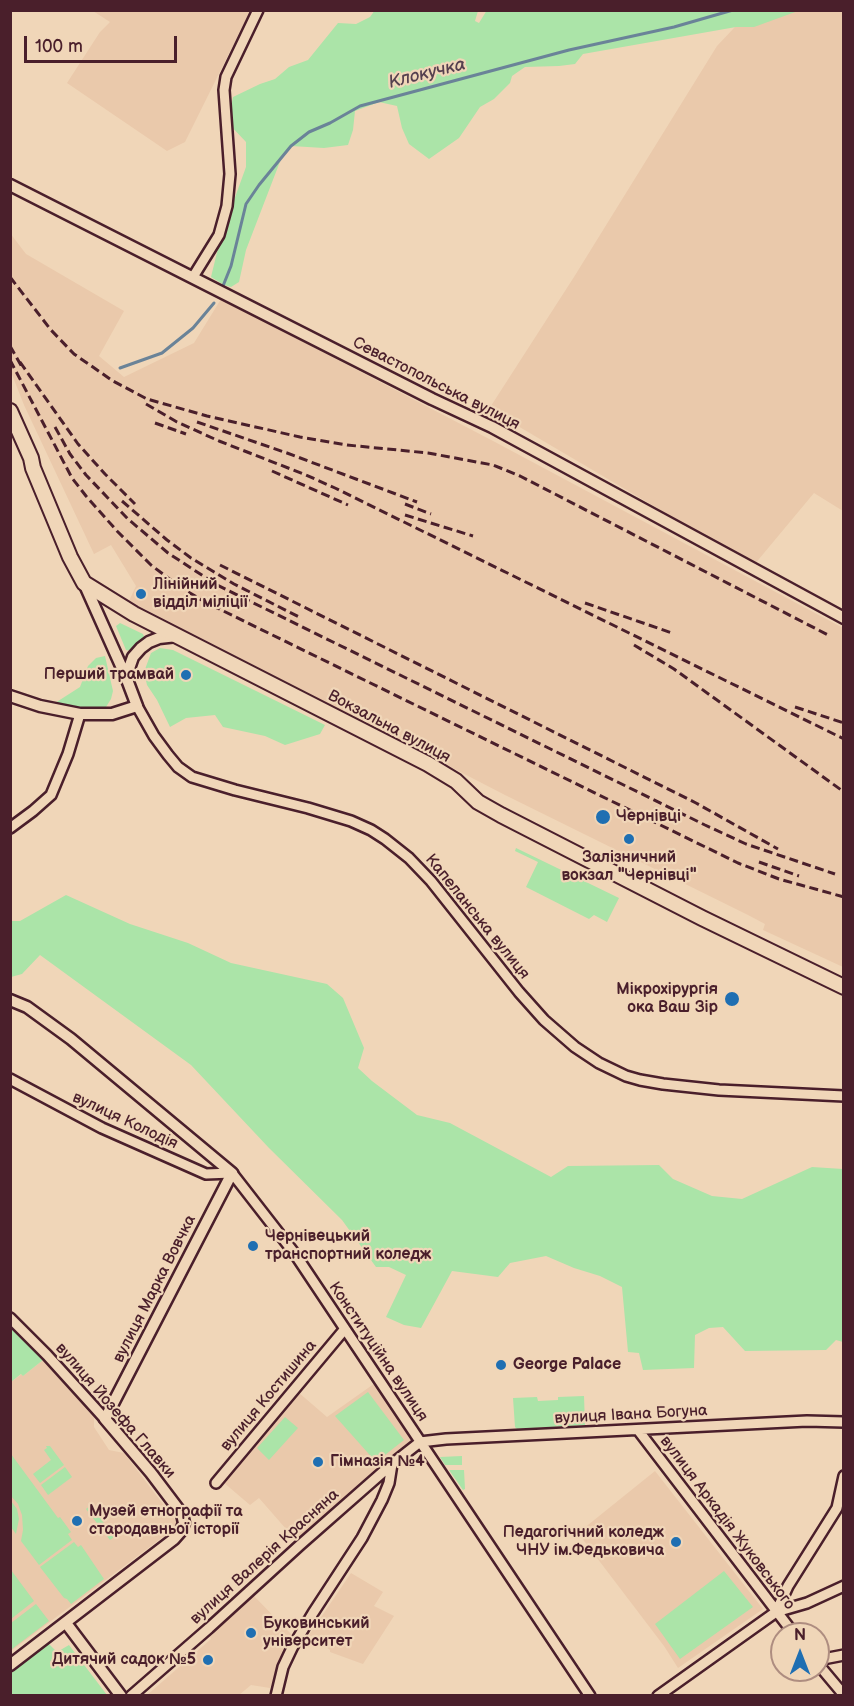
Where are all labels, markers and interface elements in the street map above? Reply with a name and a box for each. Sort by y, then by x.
scale bar [27,24,180,62]
text: 100 m [35,36,83,57]
water label: Клокучка [386,54,468,94]
street label: Севастопольська вулиця [349,333,523,435]
place label: Лінійний відділ міліції [153,575,248,613]
marker: Лінійний відділ міліції [134,587,148,601]
place label: Перший трамвай [44,665,174,685]
marker: Перший трамвай [179,668,193,682]
street label: Вокзальна вулиця [324,687,454,767]
place label: Чернівці [616,807,681,827]
marker: Чернівці [594,808,612,826]
marker: Залізничний вокзал "Чернівці" [622,832,636,846]
place label: Залізничний вокзал "Чернівці" [561,848,697,886]
street label: Капеланська вулиця [421,851,533,983]
place label: Мікрохірургія ока Ваш Зір [616,980,718,1018]
marker: Мікрохірургія ока Ваш Зір [723,990,741,1008]
street label: вулиця Колодія [69,1088,181,1154]
street label: вулиця Марка Вовчка [109,1212,201,1366]
place label: Чернівецький транспортний коледж [265,1227,431,1265]
marker: Чернівецький транспортний коледж [246,1239,260,1253]
street label: Конституційна вулиця [324,1279,432,1425]
street label: вулиця Костишина [217,1337,321,1455]
street label: вулиця Йозефа Главки [51,1339,179,1483]
place label: George Palace [513,1355,621,1375]
marker: George Palace [494,1358,508,1372]
street label: вулиця Івана Богуна [554,1401,708,1429]
street label: вулиця Аркадія Жуковського [655,1432,799,1614]
place label: Гімназія №4 [330,1452,425,1472]
marker: Гімназія №4 [311,1455,325,1469]
street label: вулиця Валерія Красняна [187,1485,343,1629]
place label: Музей етнографії та стародавньої історії [89,1502,242,1540]
marker: Музей етнографії та стародавньої історії [70,1514,84,1528]
place label: Педагогічний коледж ЧНУ ім.Федьковича [503,1523,664,1561]
marker: Педагогічний коледж ЧНУ ім.Федьковича [669,1535,683,1549]
place label: Буковинський університет [263,1614,369,1652]
north arrow [770,1622,830,1682]
marker: Буковинський університет [244,1626,258,1640]
text: N [794,1626,806,1645]
place label: Дитячий садок №5 [52,1650,196,1670]
marker: Дитячий садок №5 [201,1653,215,1667]

